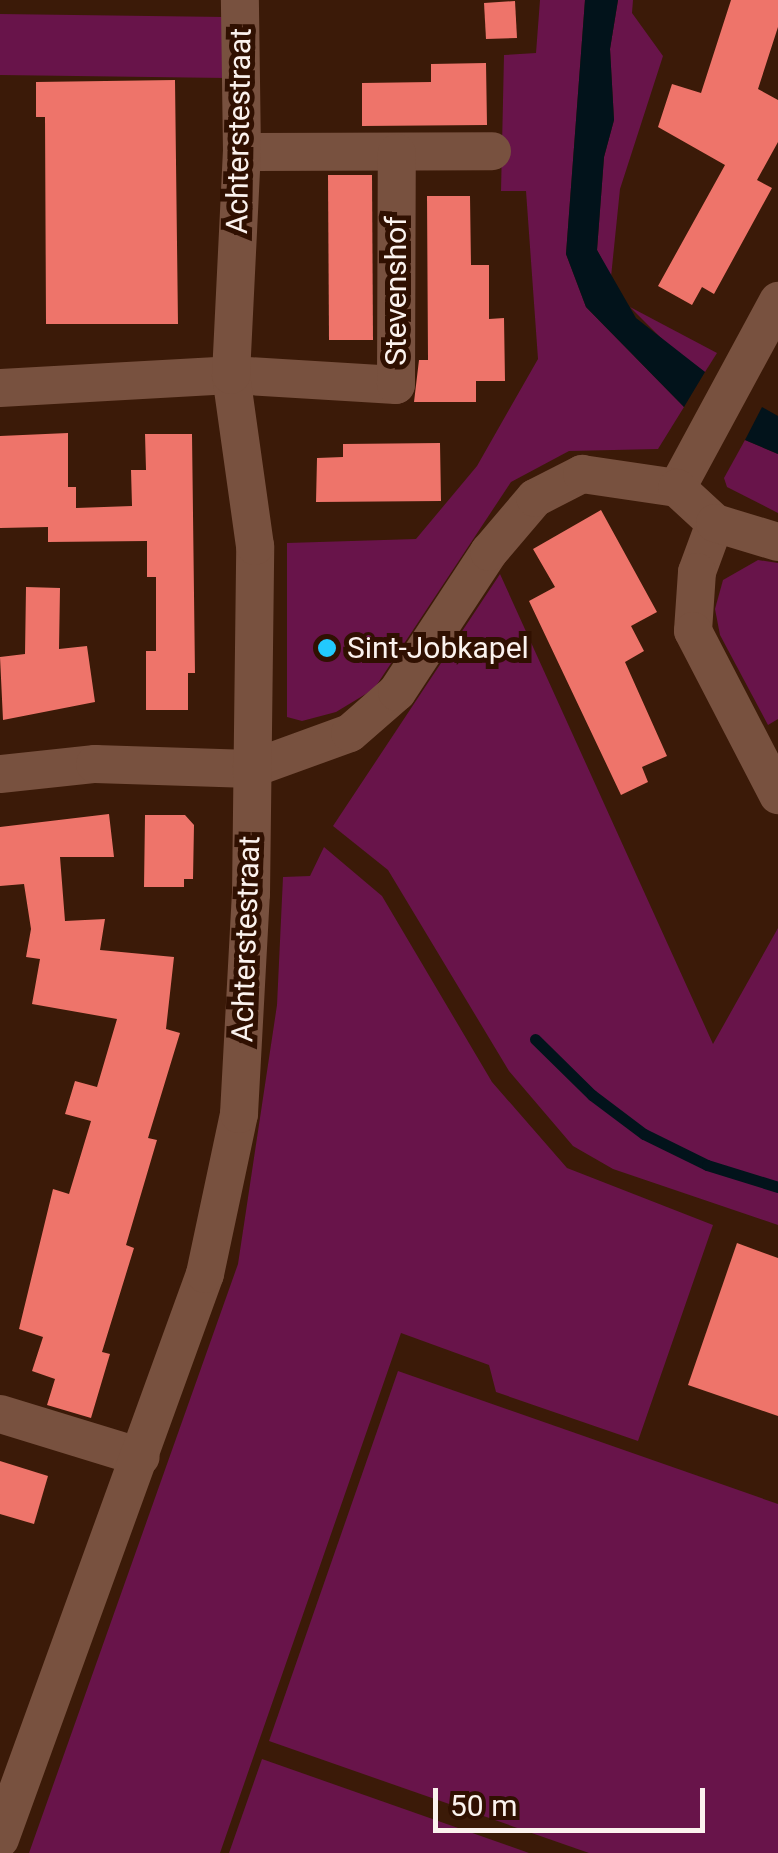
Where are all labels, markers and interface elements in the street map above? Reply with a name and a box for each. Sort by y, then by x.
street label: Achterstestraat [219,28,259,234]
street label: Stevenshof [378,216,414,366]
place label: Sint-Jobkapel [347,630,529,666]
marker: Sint-Jobkapel [316,637,338,659]
street label: Achterstestraat [224,835,268,1043]
scale bar [438,1768,710,1830]
text: 50 m [450,1788,517,1823]

